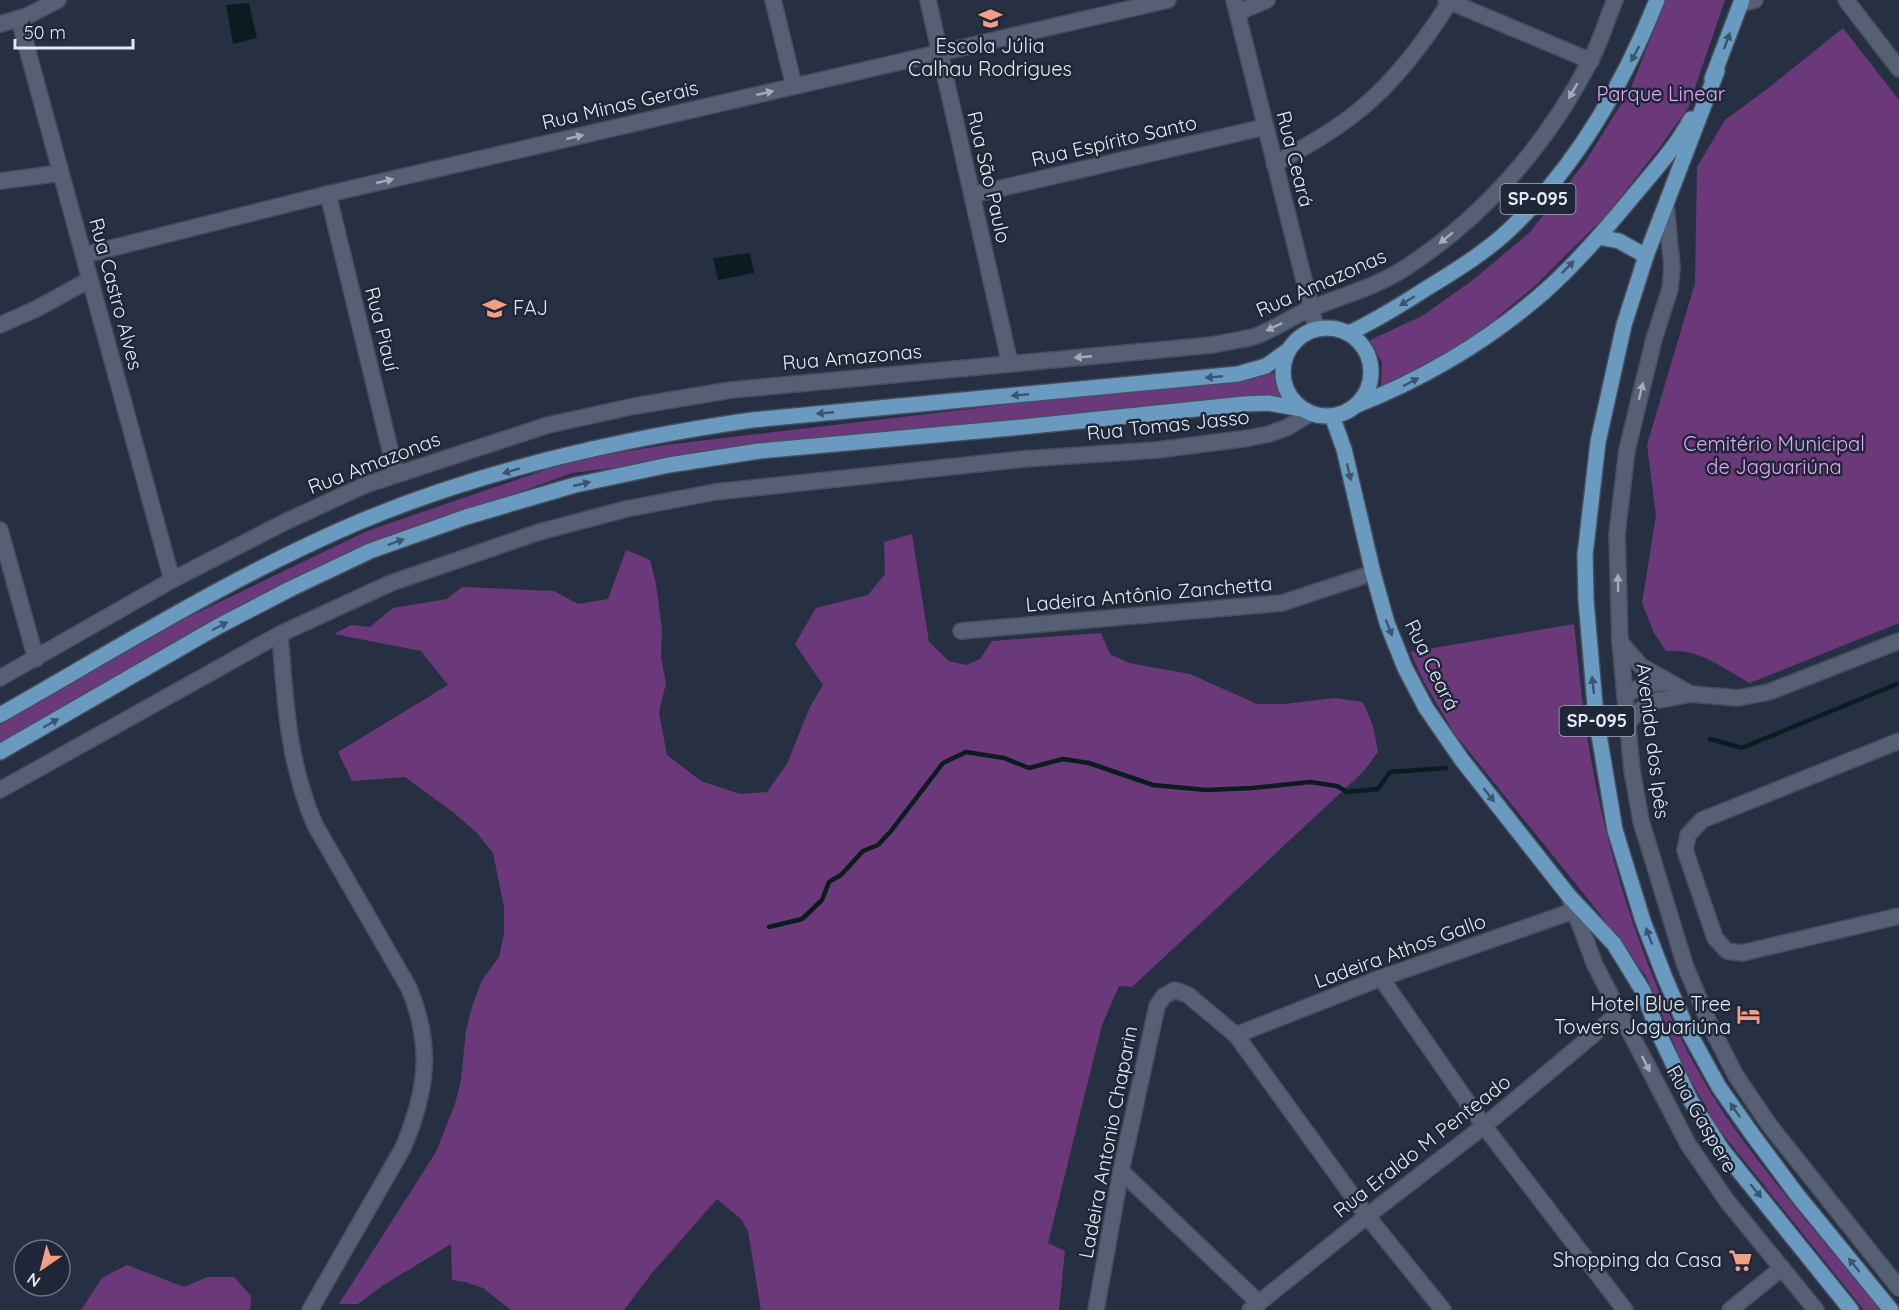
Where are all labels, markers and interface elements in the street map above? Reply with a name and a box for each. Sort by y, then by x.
school or university icon: Escola Júlia Calhau Rodrigues [977,5,1003,31]
scale bar [15,12,134,50]
text: 50 m [24,21,66,44]
one-way arrow [1723,32,1733,50]
place label: Escola Júlia Calhau Rodrigues [908,33,1072,81]
one-way arrow [1630,46,1640,63]
street label: Rua Minas Gerais [539,74,701,135]
park label: Parque Linear [1596,81,1726,106]
one-way arrow [1568,83,1579,99]
one-way arrow [756,88,775,97]
street label: Rua São Paulo [962,108,1017,245]
street label: Rua Ceará [1271,108,1320,210]
street label: Rua Espírito Santo [1029,109,1199,172]
one-way arrow [566,132,585,141]
one-way arrow [376,176,395,185]
road number: SP-095 [1500,184,1576,214]
street label: Rua Castro Alves [84,215,149,373]
one-way arrow [1438,231,1454,244]
street label: Rua Amazonas [1252,243,1390,322]
one-way arrow [1561,260,1575,275]
street label: Rua Piauí [360,284,405,374]
school or university icon: FAJ [482,295,508,321]
place label: FAJ [513,295,548,320]
one-way arrow [1399,295,1415,306]
one-way arrow [1265,321,1283,331]
street label: Rua Amazonas [781,338,923,375]
one-way arrow [1073,352,1092,362]
one-way arrow [1204,372,1223,382]
one-way arrow [1402,377,1420,387]
one-way arrow [1637,381,1647,400]
one-way arrow [1010,390,1029,400]
street label: Rua Tomas Jasso [1085,404,1251,445]
one-way arrow [816,408,835,418]
street label: Rua Amazonas [304,426,444,499]
park label: Cemitério Municipal de Jaguariúna [1683,431,1865,479]
one-way arrow [1345,463,1355,481]
one-way arrow [501,467,519,476]
one-way arrow [573,479,591,489]
one-way arrow [387,537,405,547]
street label: Ladeira Antônio Zanchetta [1025,570,1273,617]
one-way arrow [1614,574,1623,593]
street label: Rua Ceará [1400,615,1465,714]
one-way arrow [1385,620,1395,638]
one-way arrow [212,621,229,631]
street label: Avenida dos Ipês [1632,662,1675,820]
one-way arrow [1588,675,1598,694]
road number: SP-095 [1560,706,1634,736]
one-way arrow [43,718,60,728]
one-way arrow [1483,787,1495,802]
street label: Ladeira Athos Gallo [1311,908,1489,993]
one-way arrow [1644,927,1653,945]
place label: Hotel Blue Tree Towers Jaguariúna [1554,991,1731,1039]
hotel icon: Hotel Blue Tree Towers Jaguariúna [1736,1002,1762,1028]
street label: Ladeira Antonio Chaparin [1073,1023,1142,1260]
one-way arrow [1641,1055,1650,1072]
street label: Rua Gaspere [1662,1061,1743,1177]
street label: Rua Eraldo M Penteado [1328,1069,1515,1223]
one-way arrow [1730,1102,1741,1118]
one-way arrow [1749,1183,1762,1199]
north arrow [12,1238,72,1298]
place label: Shopping da Casa [1553,1247,1722,1272]
supermarket icon: Shopping da Casa [1727,1247,1753,1273]
one-way arrow [1848,1257,1861,1272]
text: N [23,1269,44,1292]

